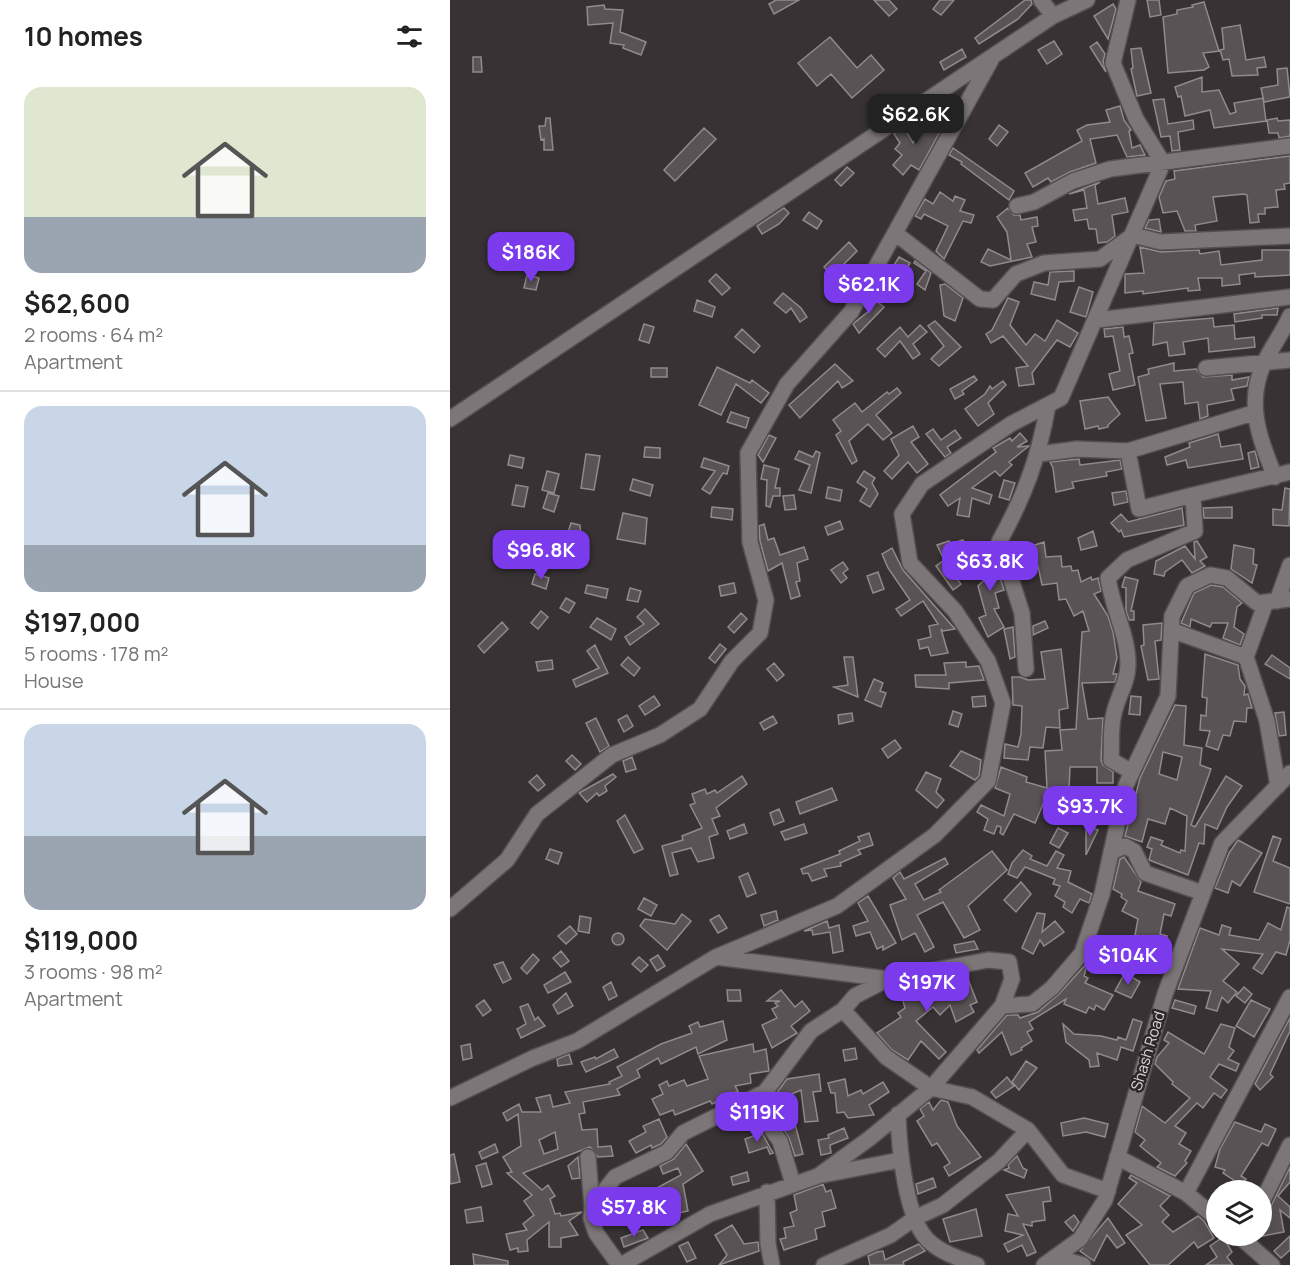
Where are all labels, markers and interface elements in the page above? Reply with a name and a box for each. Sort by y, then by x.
text: 10 homes [24,18,143,54]
icon: filters [393,20,426,53]
pin: $62.6K [867,94,965,145]
text: $62.6K [882,100,950,127]
icon: home [171,126,279,234]
pin: $186K [489,232,573,283]
text: $186K [502,238,560,265]
pin: $62.1K [820,264,918,315]
text: $62.1K [838,270,900,297]
text: $62,600 [24,285,130,321]
text: 2 rooms · 64 m² [24,321,163,348]
text: Apartment [24,348,123,375]
icon: home [171,445,279,553]
pin: $96.8K [492,530,590,581]
text: $96.8K [507,536,575,563]
pin: $63.8K [941,541,1039,592]
text: $63.8K [956,547,1024,574]
text: $197,000 [24,604,140,640]
text: 5 rooms · 178 m² [24,640,169,667]
text: House [24,667,84,694]
icon: home [171,763,279,871]
pin: $93.7K [1041,786,1139,837]
text: $93.7K [1057,792,1123,819]
text: $119,000 [24,922,138,958]
pin: $104K [1086,935,1170,986]
text: $104K [1098,941,1158,968]
text: 3 rooms · 98 m² [24,958,163,985]
pin: $197K [885,962,969,1013]
text: $197K [898,968,956,995]
text: Apartment [24,985,123,1012]
street label: Shash Road [1126,1009,1170,1093]
pin: $119K [715,1092,799,1143]
text: $119K [729,1098,785,1125]
map controls [1206,1180,1272,1246]
button: layers [1206,1180,1272,1246]
pin: $57.8K [585,1187,683,1238]
text: $57.8K [601,1193,667,1220]

